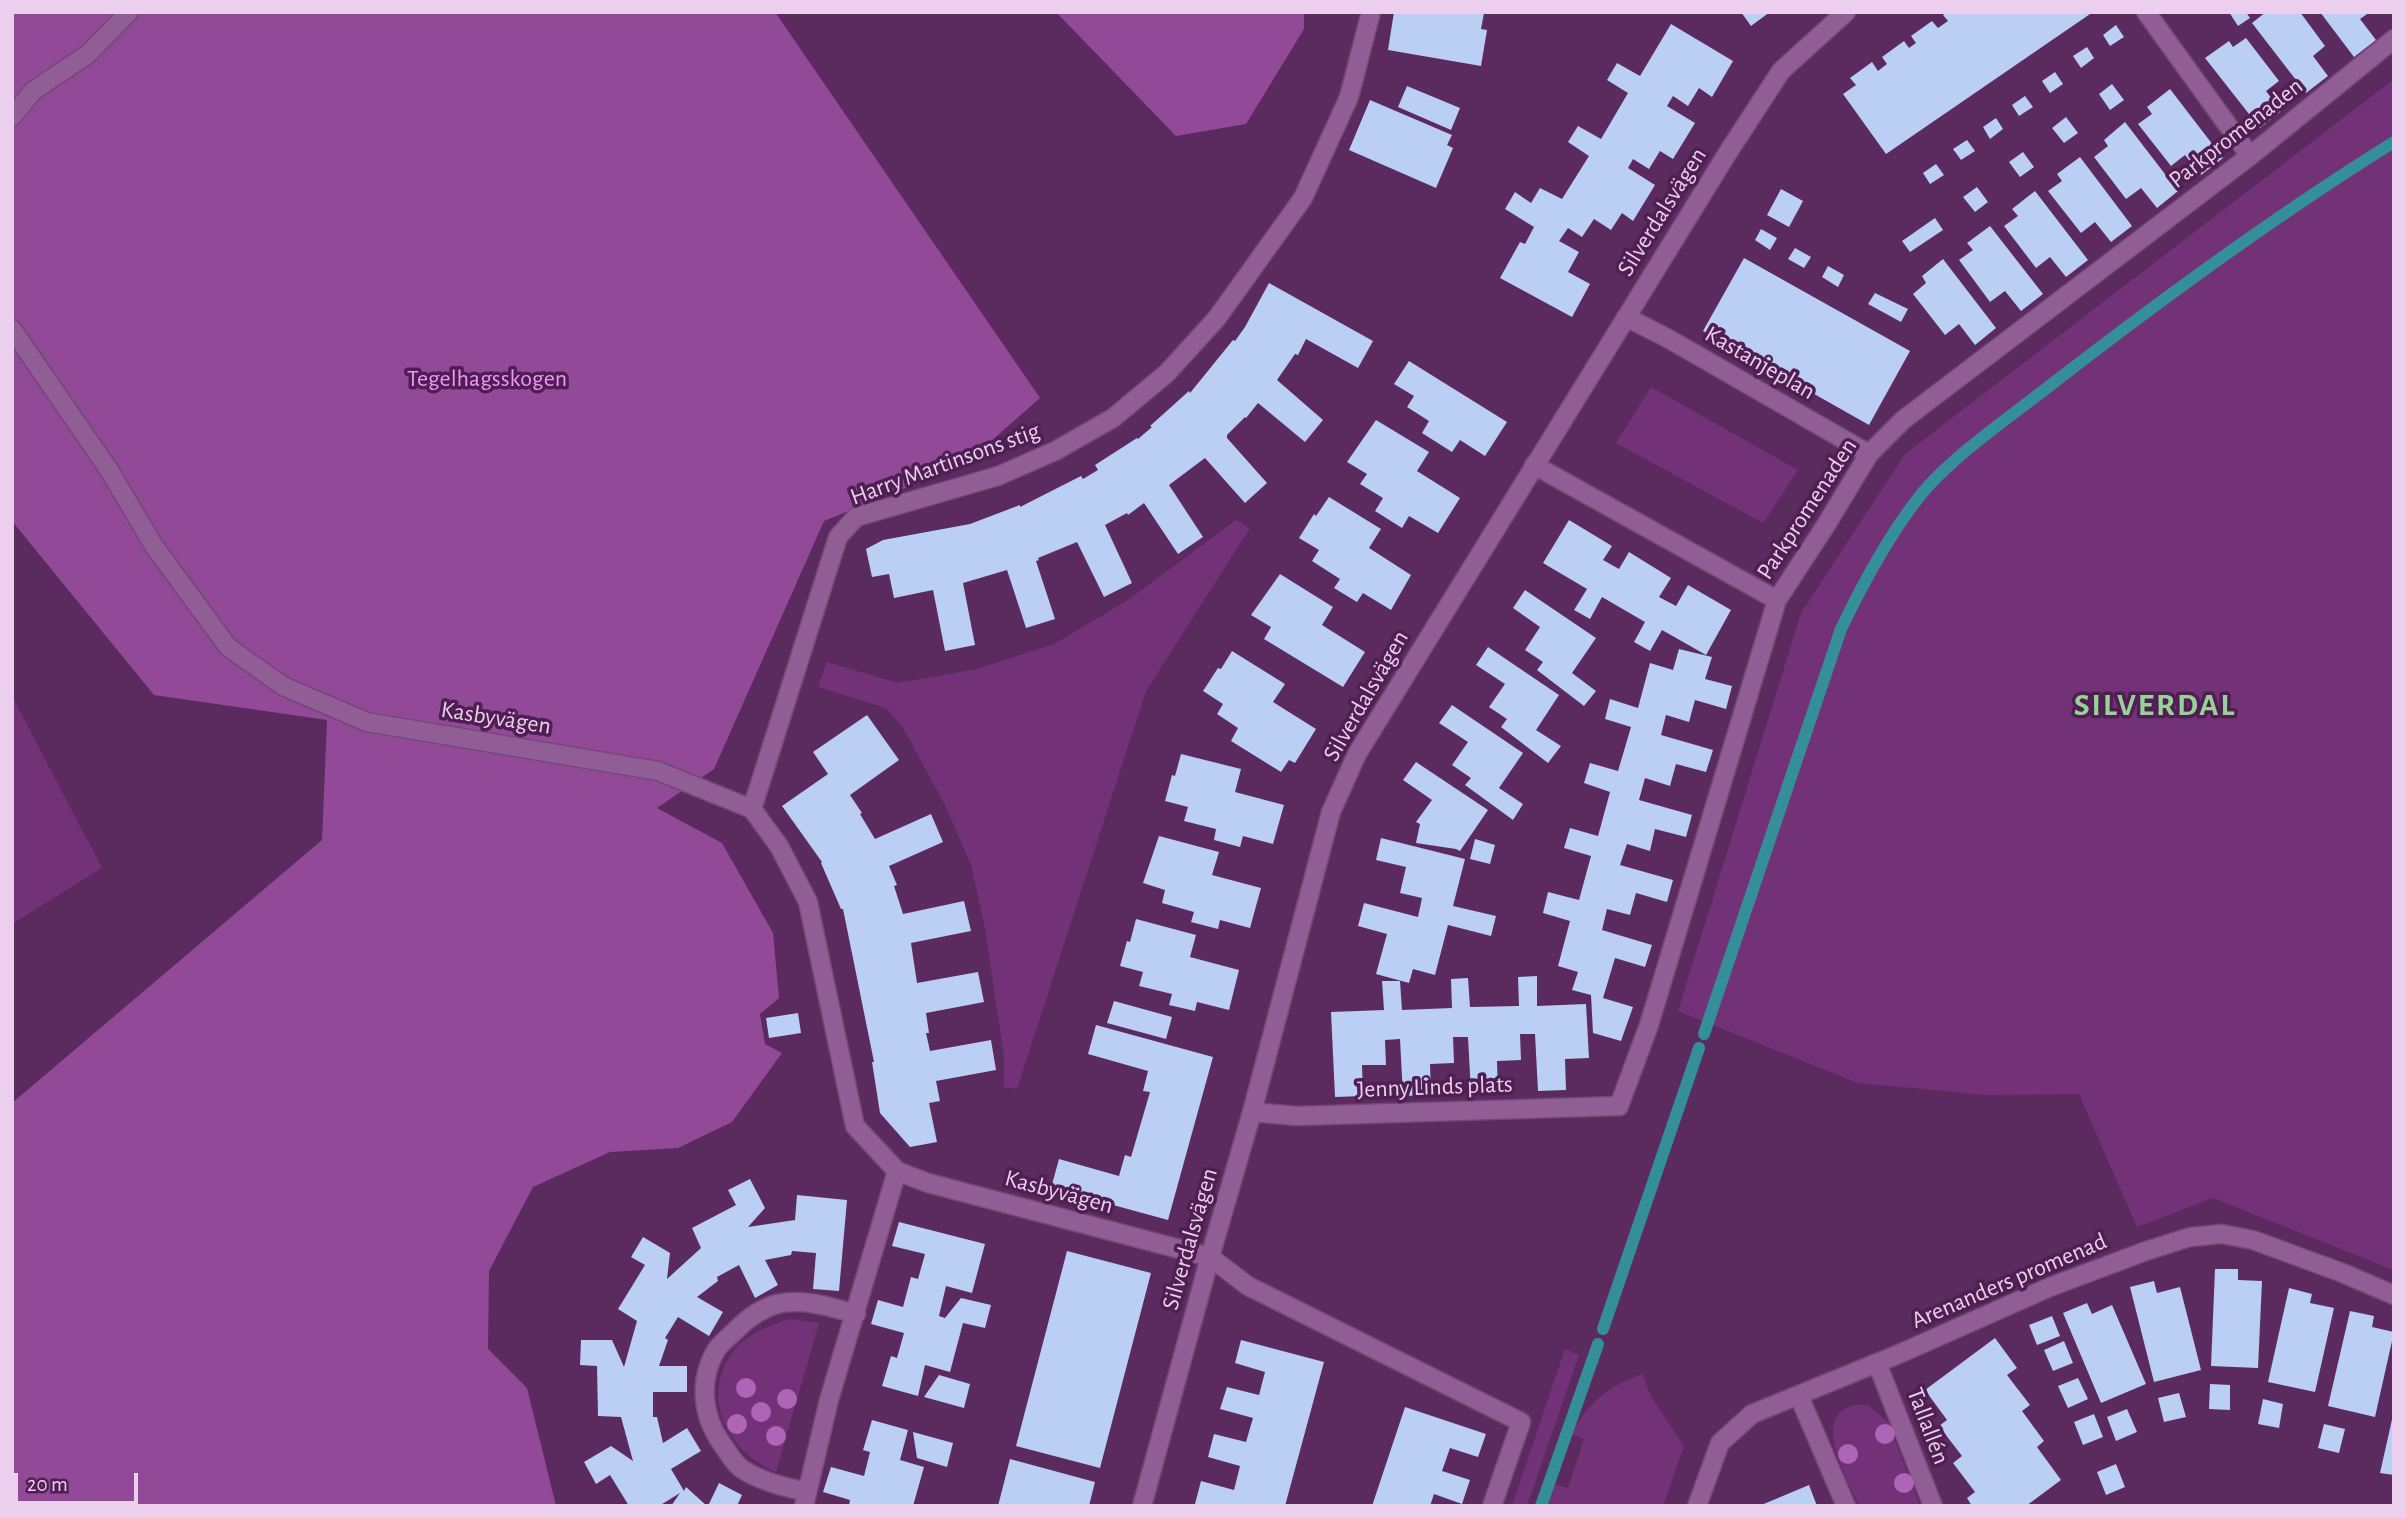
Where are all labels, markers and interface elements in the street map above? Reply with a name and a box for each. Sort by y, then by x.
street label: Parkpromenaden [2163,72,2309,194]
street label: Silverdalsvägen [1611,142,1713,282]
street label: Kastanjeplan [1700,320,1820,406]
park label: Tegelhagsskogen [407,365,567,393]
street label: Harry Martinsons stig [846,416,1044,512]
street label: Parkpromenaden [1751,433,1863,585]
street label: Silverdalsvägen [1317,626,1415,766]
district label: SILVERDAL [2075,686,2235,724]
street label: Kasbyvägen [439,695,553,741]
street label: Jenny Linds plats [1357,1070,1513,1104]
street label: Kasbyvägen [1002,1164,1116,1220]
street label: Silverdalsvägen [1156,1165,1224,1313]
street label: Arenanders promenad [1907,1227,2111,1335]
street label: Tallallén [1900,1384,1956,1468]
scale bar [18,1458,142,1502]
text: 20 m [27,1474,68,1495]

